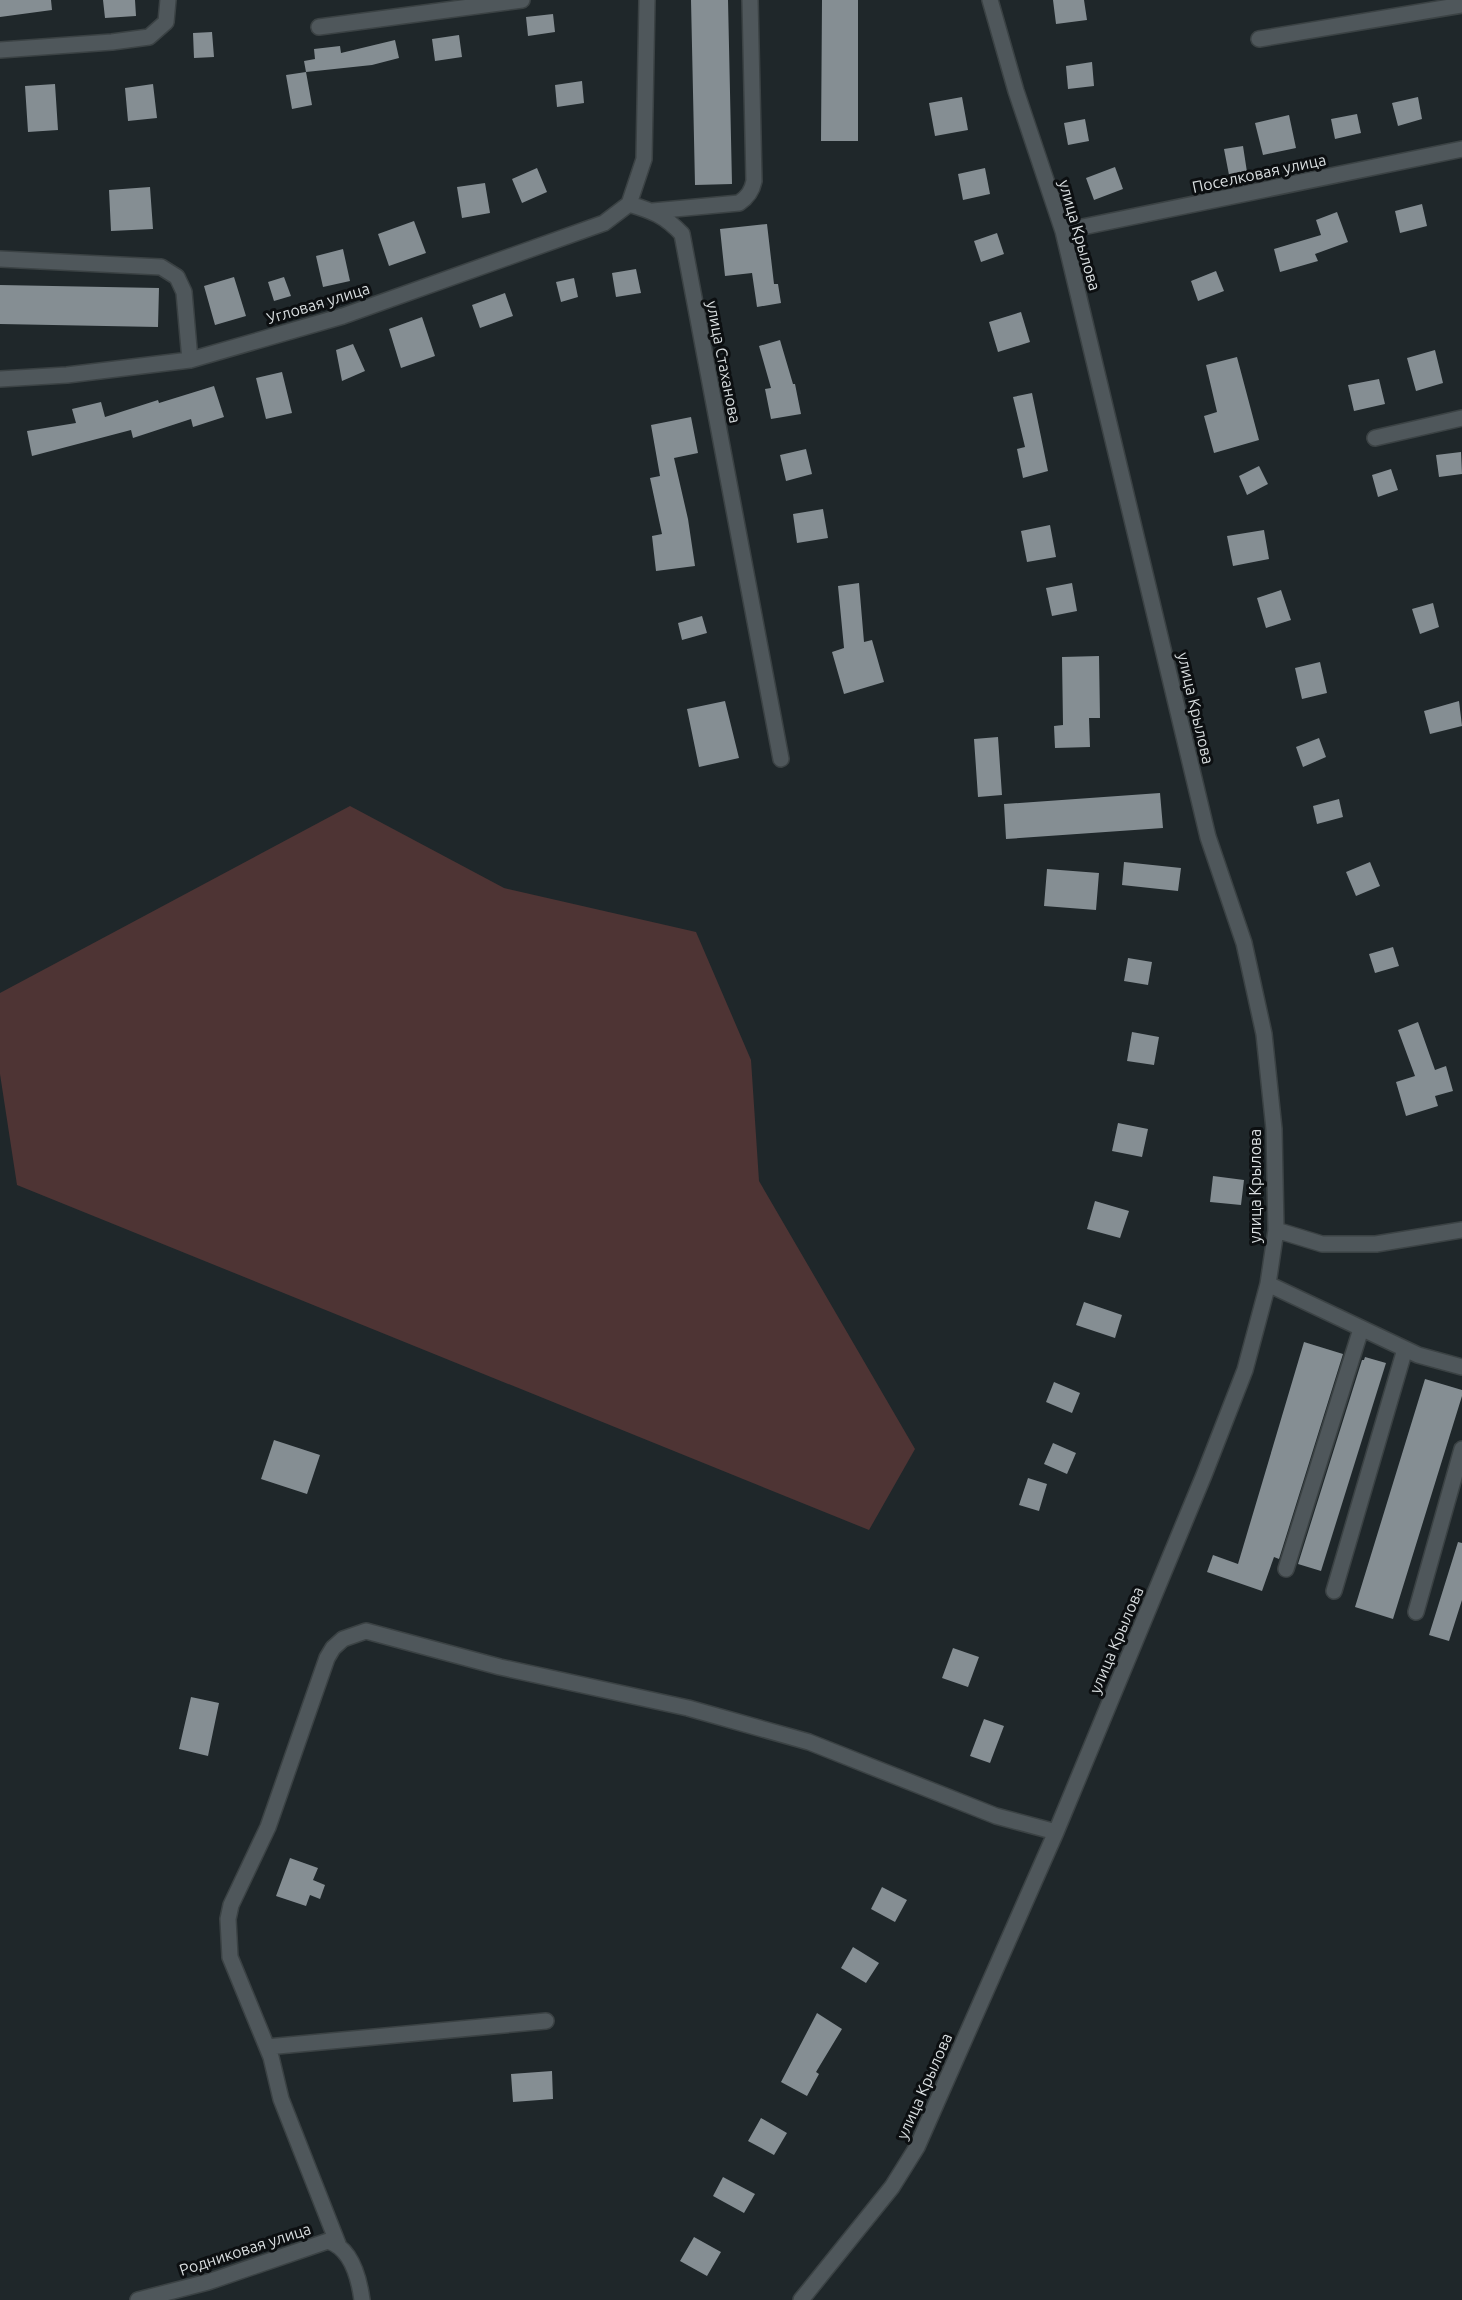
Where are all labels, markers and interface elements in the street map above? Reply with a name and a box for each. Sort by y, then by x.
street label: Поселковая улица [1190,150,1328,196]
street label: улица Крылова [1056,178,1104,292]
street label: Угловая улица [264,279,372,327]
street label: улица Стаханова [703,299,745,425]
street label: улица Крылова [1174,650,1218,766]
street label: улица Крылова [1246,1129,1264,1243]
street label: улица Крылова [1085,1584,1147,1696]
street label: улица Крылова [893,2030,955,2142]
street label: Родниковая улица [177,2219,313,2279]

